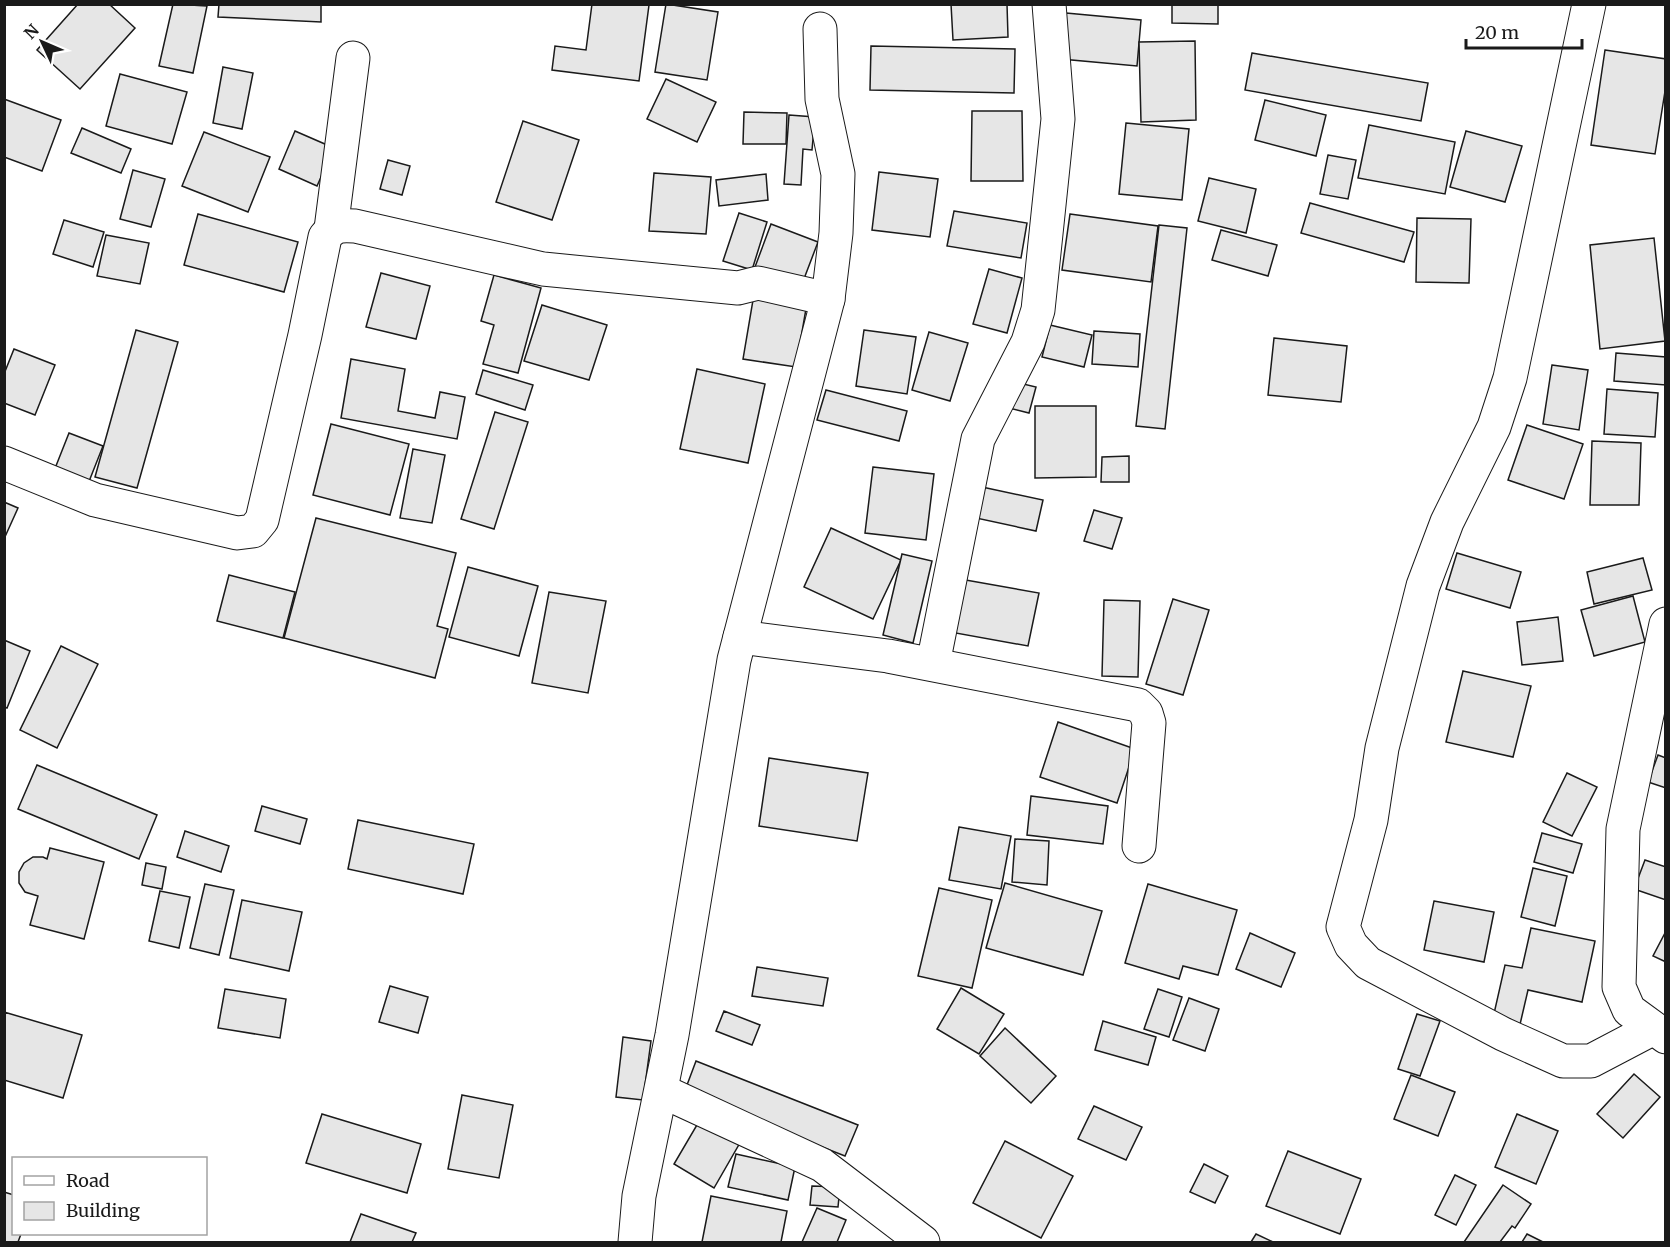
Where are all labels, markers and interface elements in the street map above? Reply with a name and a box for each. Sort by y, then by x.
north arrow [12,12,72,72]
scale bar [1466,12,1582,50]
text: N [20,20,43,43]
text: 20 m [1475,21,1519,44]
legend [12,1157,207,1235]
text: Road [66,1169,110,1192]
text: Building [66,1199,140,1222]

